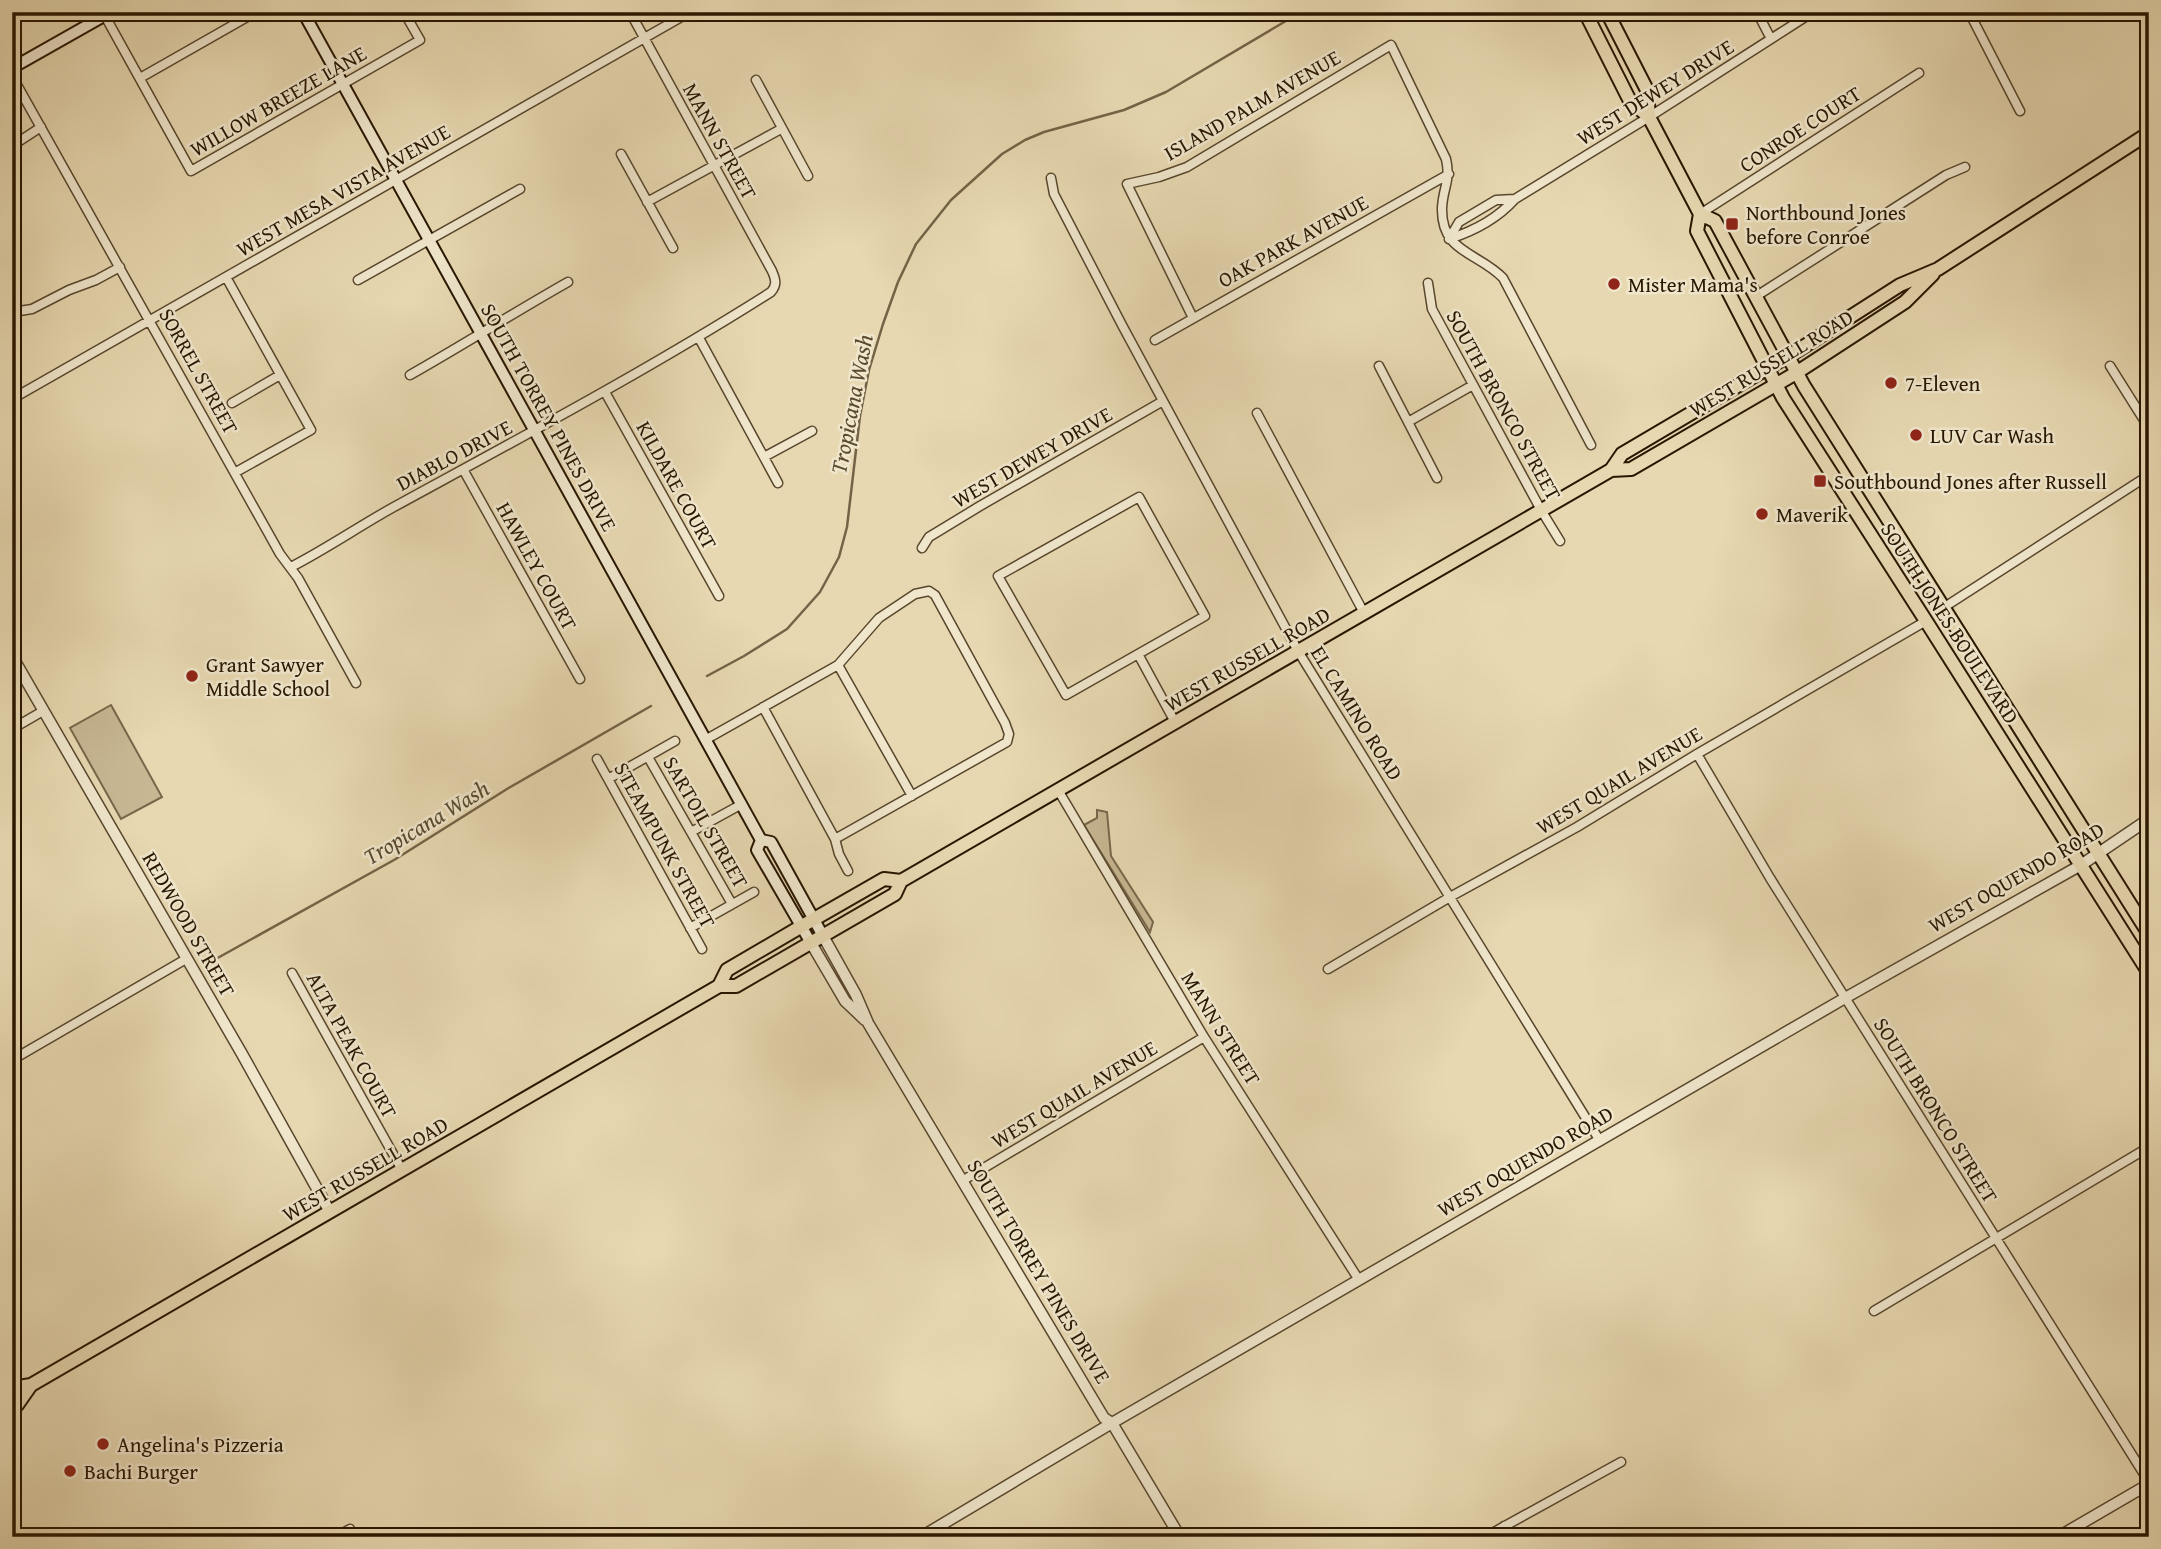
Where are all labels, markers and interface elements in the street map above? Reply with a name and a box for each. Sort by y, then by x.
street label: WEST DEWEY DRIVE [1571,31,1740,153]
street label: WILLOW BREEZE LANE [184,38,372,164]
street label: ISLAND PALM AVENUE [1158,42,1346,168]
street label: MANN STREET [675,77,765,205]
street label: CONROE COURT [1733,78,1867,180]
street label: WEST MESA VISTA AVENUE [230,116,456,264]
street label: OAK PARK AVENUE [1212,187,1374,295]
place label: Northbound Jones before Conroe [1746,197,1906,252]
marker: Northbound Jones before Conroe [1724,216,1740,232]
place label: Mister Mama's [1628,269,1758,300]
marker: Mister Mama's [1606,276,1622,292]
street label: SOUTH TORREY PINES DRIVE [473,297,625,537]
street label: SORREL STREET [152,302,247,440]
street label: WEST RUSSELL ROAD [1683,302,1859,424]
street label: SOUTH BRONCO STREET [1439,304,1569,506]
water label: Tropicana Wash [821,331,881,477]
place label: 7-Eleven [1905,368,1981,399]
marker: 7-Eleven [1883,375,1899,391]
street label: WEST DEWEY DRIVE [946,398,1118,515]
street label: DIABLO DRIVE [391,411,518,499]
street label: KILDARE COURT [629,415,725,555]
place label: LUV Car Wash [1930,420,2054,451]
marker: LUV Car Wash [1908,427,1924,443]
place label: Southbound Jones after Russell [1834,466,2107,497]
marker: Southbound Jones after Russell [1812,473,1828,489]
street label: HAWLEY COURT [489,496,585,636]
place label: Maverik [1776,499,1848,530]
marker: Maverik [1754,506,1770,522]
street label: SOUTH JONES BOULEVARD [1873,516,2027,730]
street label: WEST RUSSELL ROAD [1158,599,1336,719]
street label: EL CAMINO ROAD [1303,640,1411,786]
place label: Grant Sawyer Middle School [206,649,330,704]
marker: Grant Sawyer Middle School [184,668,200,684]
street label: WEST QUAIL AVENUE [1530,718,1708,842]
street label: SARTOIL STREET [656,750,756,894]
street label: STEAMPUNK STREET [606,756,724,934]
water label: Tropicana Wash [357,771,496,873]
street label: WEST OQUENDO ROAD [1922,814,2110,940]
street label: REDWOOD STREET [135,846,243,1002]
street label: MANN STREET [1174,965,1268,1091]
street label: ALTA PEAK COURT [299,966,405,1124]
street label: SOUTH BRONCO STREET [1866,1011,2006,1209]
street label: WEST QUAIL AVENUE [985,1032,1163,1156]
street label: WEST OQUENDO ROAD [1431,1098,1619,1224]
street label: WEST RUSSELL ROAD [276,1109,454,1229]
street label: SOUTH TORREY PINES DRIVE [960,1153,1119,1389]
place label: Angelina's Pizzeria [117,1429,284,1460]
marker: Angelina's Pizzeria [95,1436,111,1452]
place label: Bachi Burger [84,1456,198,1487]
marker: Bachi Burger [62,1463,78,1479]

